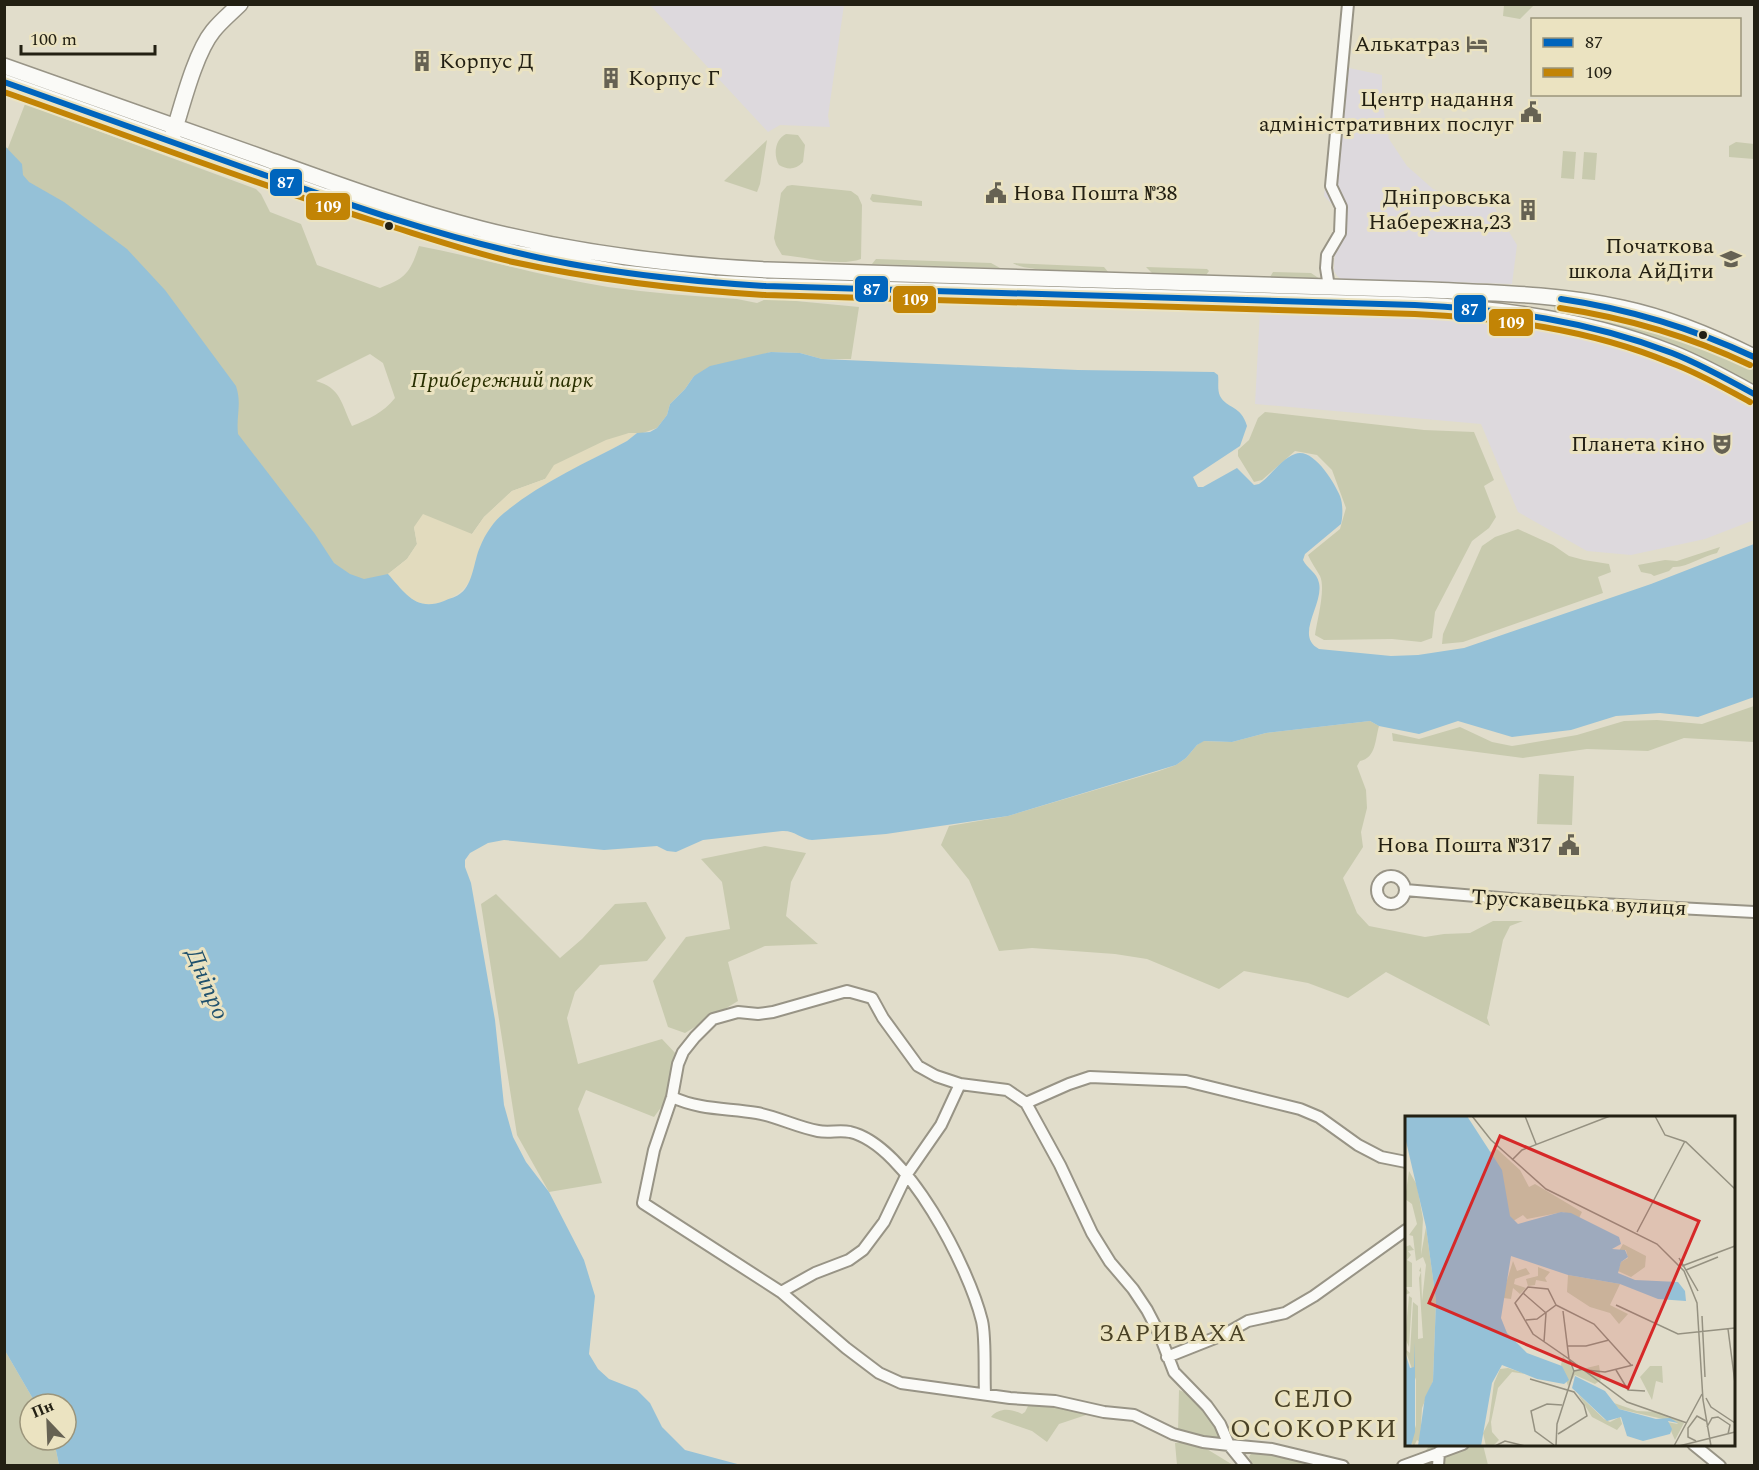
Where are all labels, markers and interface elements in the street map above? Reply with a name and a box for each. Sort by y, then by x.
scale bar [21,18,154,56]
legend [1531,18,1741,96]
text: 100 m [30,26,77,53]
place label: Алькатраз [1354,28,1460,61]
text: 87 [1585,29,1603,56]
hotel icon: Алькатраз [1465,32,1489,56]
place label: Корпус Д [439,45,534,78]
building icon: Корпус Д [410,49,434,73]
text: 109 [1585,59,1612,86]
place label: Корпус Г [628,62,720,95]
building icon: Корпус Г [599,66,623,90]
place label: Центр надання адміністративних послуг [1259,83,1514,141]
public building icon: Центр надання адміністративних послуг [1519,100,1543,124]
line badge: 87 [269,168,303,197]
text: 87 [277,171,295,195]
place label: Нова Пошта №38 [1013,177,1177,210]
public building icon: Нова Пошта №38 [984,181,1008,205]
place label: Дніпровська Набережна,23 [1368,181,1511,239]
line badge: 109 [305,192,351,221]
text: 109 [315,195,341,219]
building icon: Дніпровська Набережна,23 [1516,198,1540,222]
unlabelled marker [383,220,395,232]
place label: Початкова школа АйДіти [1568,230,1714,288]
school or university icon: Початкова школа АйДіти [1719,247,1743,271]
line badge: 87 [854,275,889,303]
text: 87 [863,278,881,302]
line badge: 109 [892,285,937,314]
text: 109 [902,288,928,312]
line badge: 87 [1453,294,1487,323]
text: 87 [1461,298,1479,322]
line badge: 109 [1488,308,1534,337]
text: 109 [1498,311,1524,335]
unlabelled marker [1697,329,1709,341]
park label: Прибережний парк [411,364,594,397]
place label: Планета кіно [1571,428,1705,461]
theatre icon: Планета кіно [1710,432,1734,456]
place label: Нова Пошта №317 [1377,829,1552,862]
public building icon: Нова Пошта №317 [1557,833,1581,857]
street label: Трускавецька вулиця [1471,881,1687,925]
water label: Дніпро [175,942,238,1025]
inset map [1405,1116,1735,1446]
district label: ЗАРИВАХА [1099,1316,1247,1352]
district label: СЕЛО ОСОКОРКИ [1230,1379,1398,1449]
north arrow [18,1392,78,1452]
text: Пн [27,1394,58,1425]

